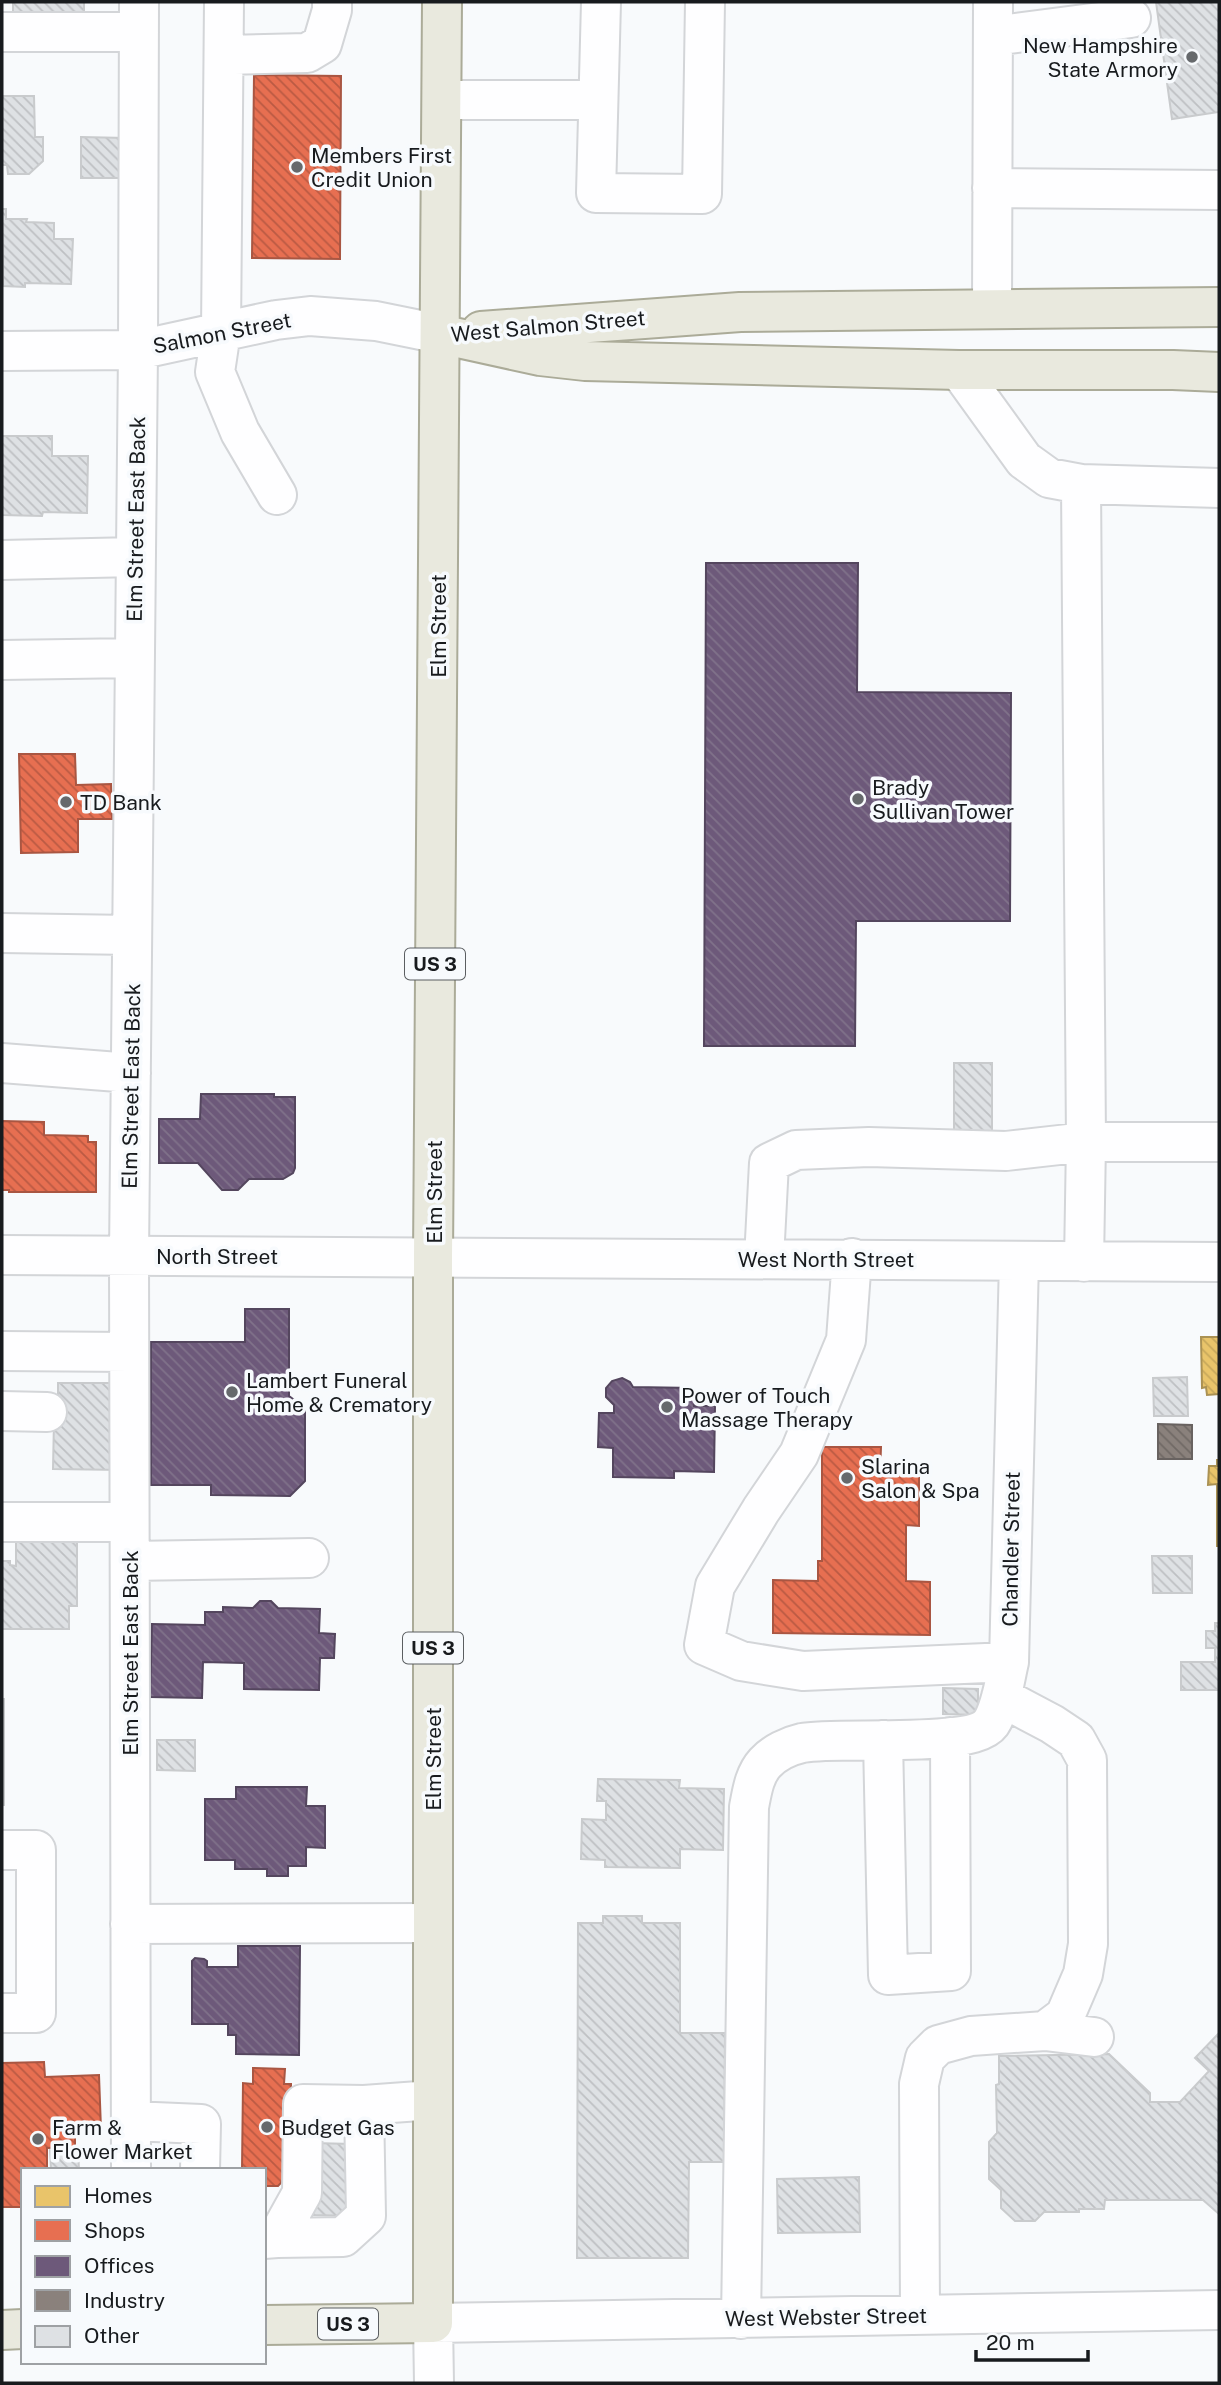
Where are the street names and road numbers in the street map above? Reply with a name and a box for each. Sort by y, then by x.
street label: West Salmon Street [450,305,646,347]
street label: Salmon Street [151,307,293,359]
street label: Elm Street East Back [122,416,150,622]
street label: Elm Street [426,574,451,678]
road number: US 3 [405,948,465,980]
street label: Elm Street East Back [117,983,145,1189]
street label: Elm Street [422,1140,447,1244]
street label: North Street [156,1244,278,1269]
street label: West North Street [738,1247,914,1272]
street label: Chandler Street [997,1471,1025,1627]
street label: Elm Street East Back [118,1550,143,1756]
road number: US 3 [403,1632,463,1664]
street label: Elm Street [421,1707,446,1811]
street label: West Webster Street [725,2303,927,2331]
road number: US 3 [318,2308,378,2340]

